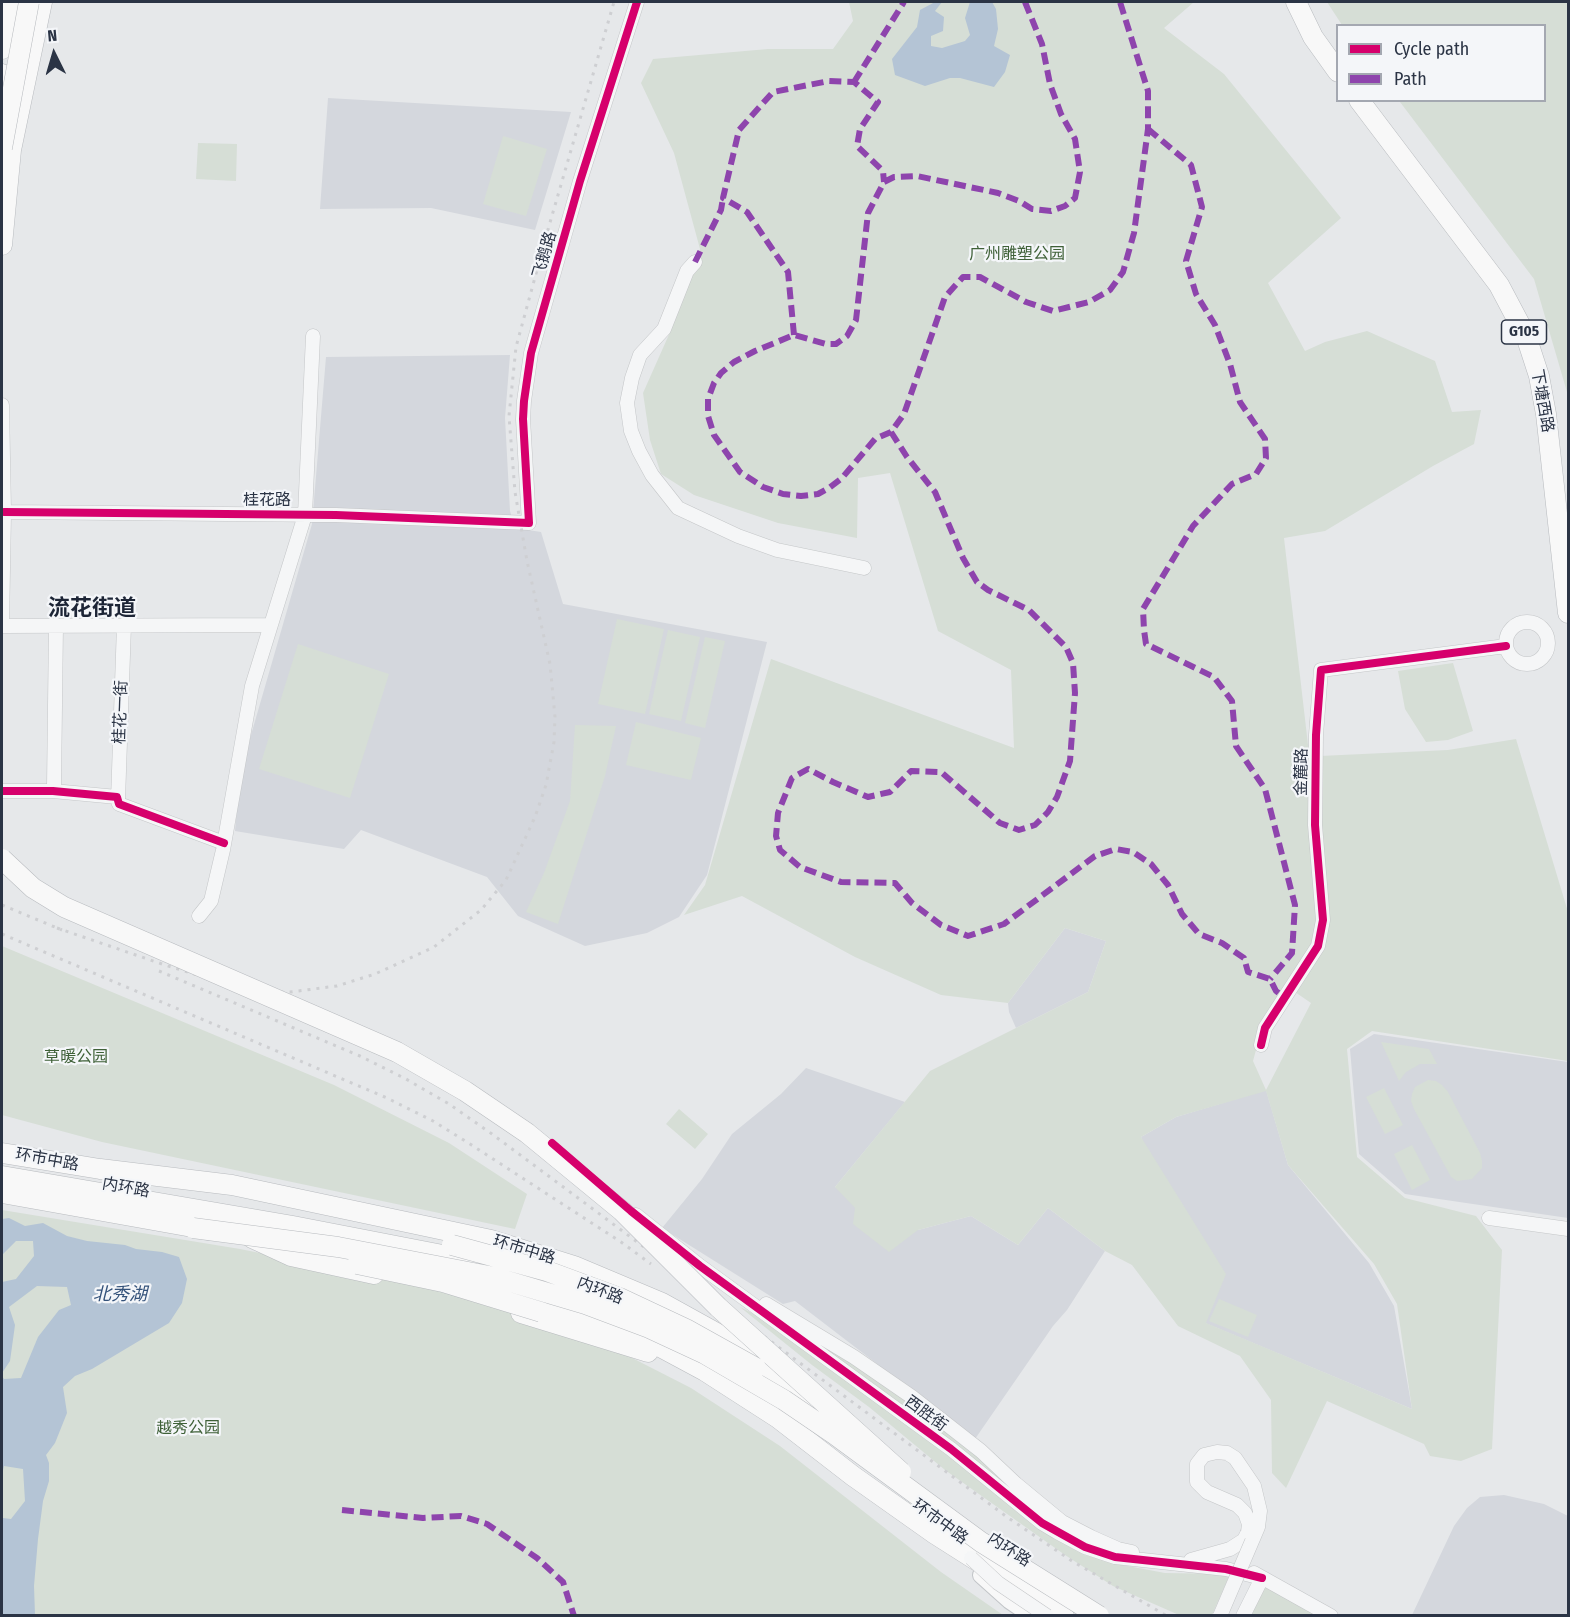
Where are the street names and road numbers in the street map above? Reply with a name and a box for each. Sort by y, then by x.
street label: 飞鹅路 [529,229,561,281]
road number: G105 [1502,320,1546,344]
street label: 下塘西路 [1527,368,1557,434]
street label: 桂花路 [243,491,291,511]
street label: 桂花一街 [110,680,132,744]
street label: 金麓路 [1292,748,1312,796]
street label: 环市中路 [14,1145,80,1175]
street label: 内环路 [101,1174,151,1202]
street label: 环市中路 [491,1231,557,1269]
street label: 内环路 [574,1273,626,1309]
street label: 西胜街 [901,1392,951,1436]
street label: 环市中路 [908,1495,972,1549]
street label: 内环路 [984,1529,1034,1571]

